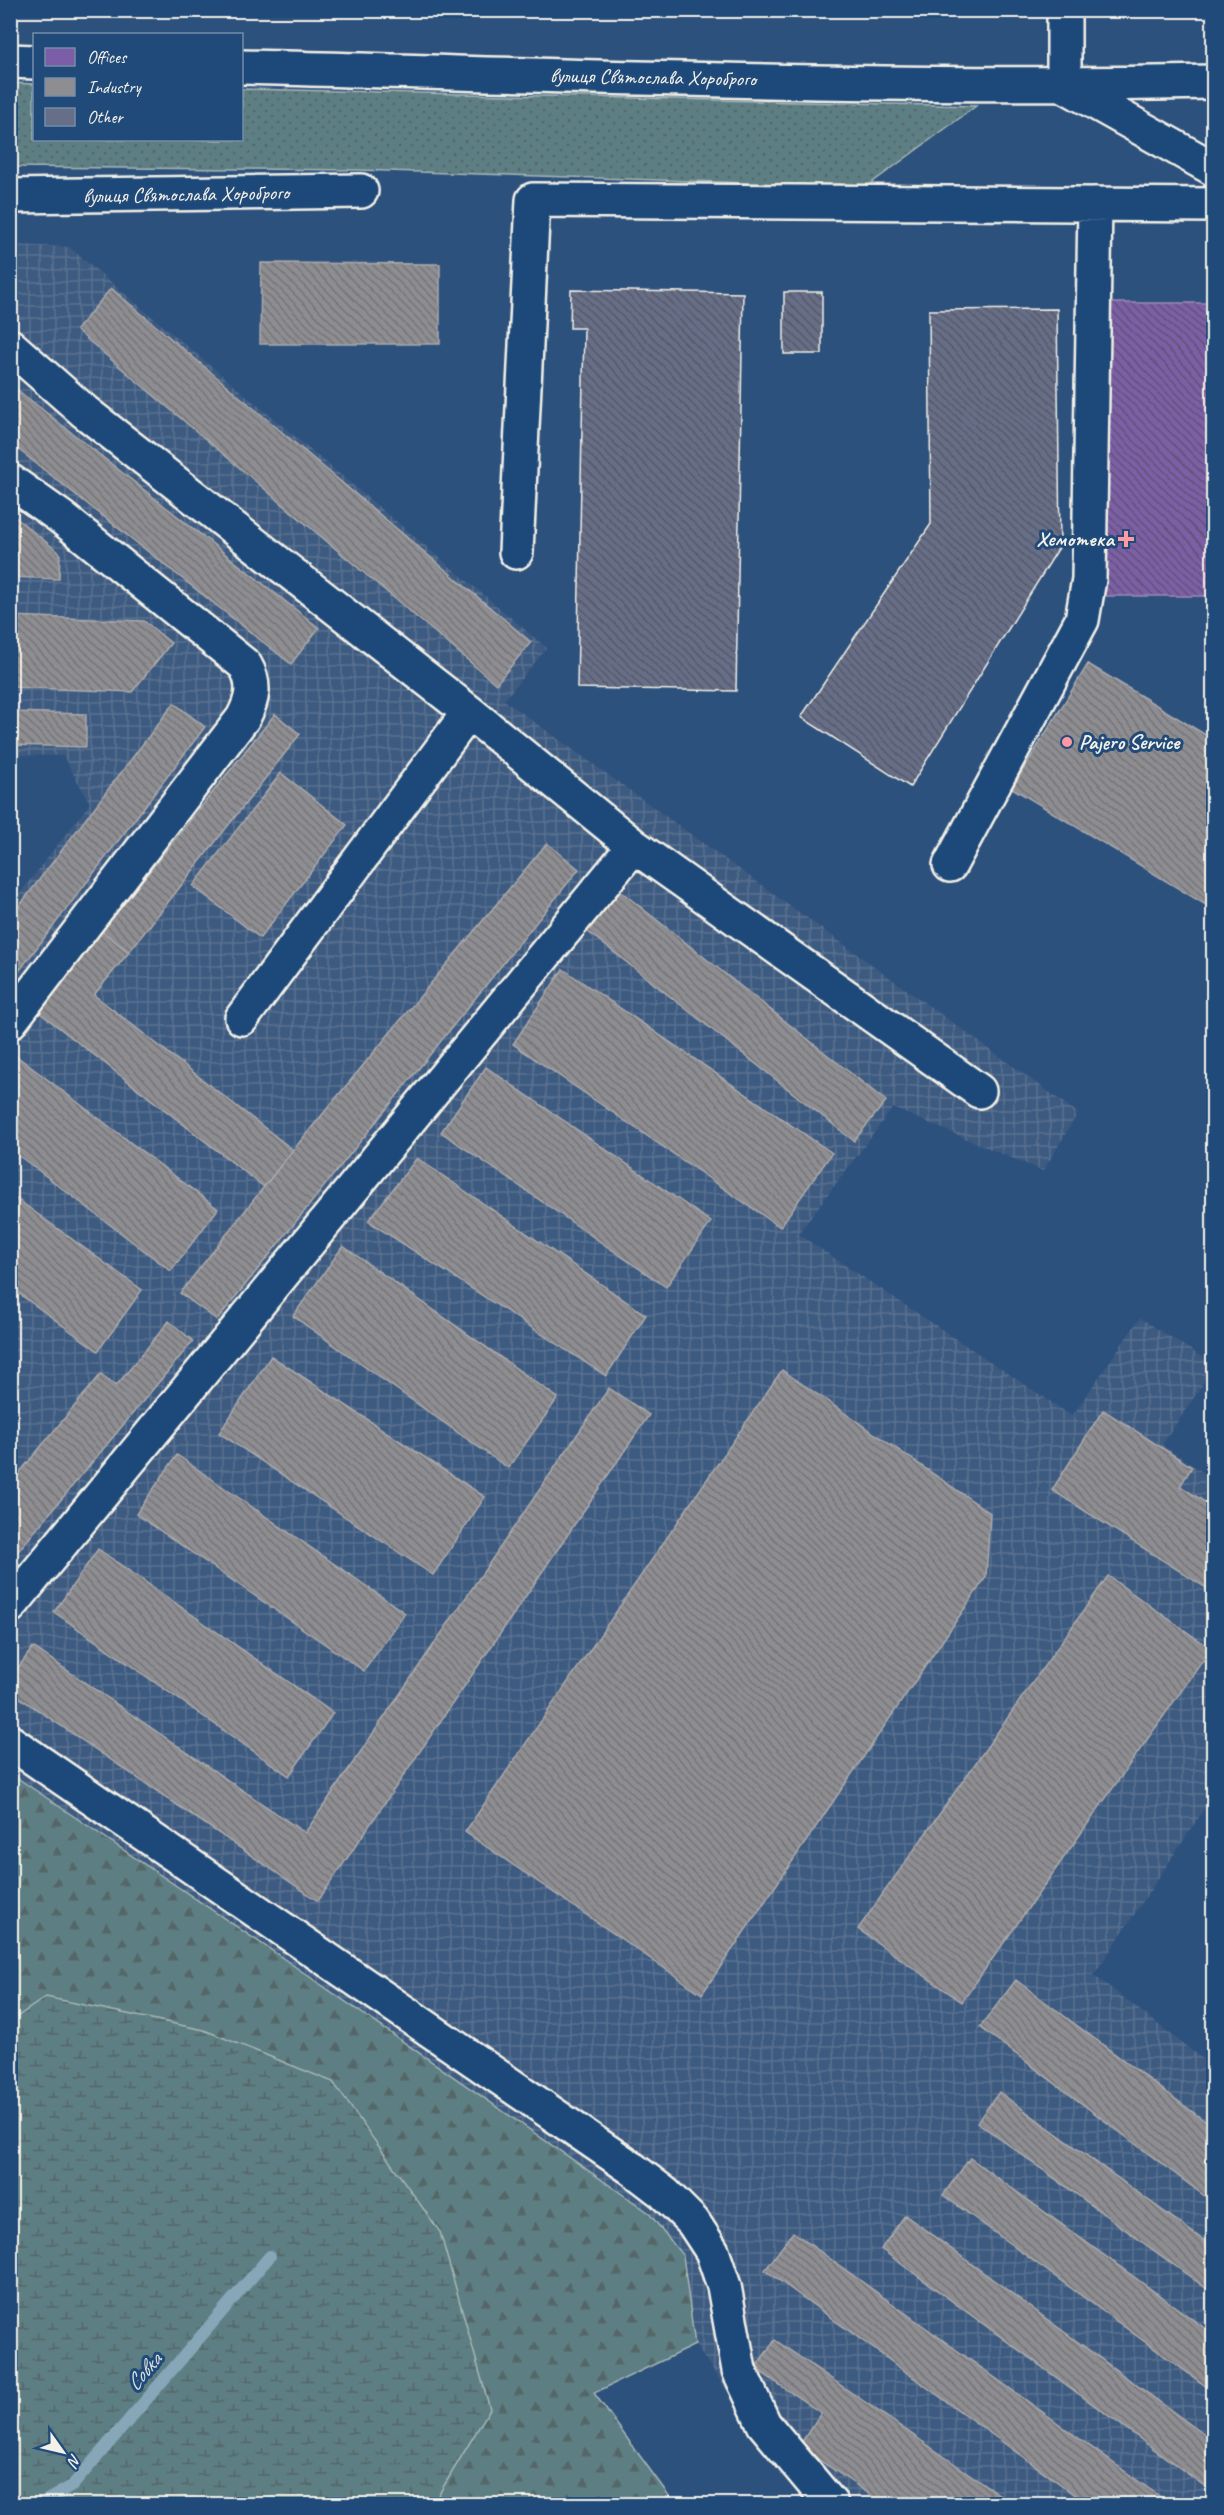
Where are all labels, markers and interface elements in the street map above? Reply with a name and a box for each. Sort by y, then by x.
legend [33,33,243,141]
text: Offices [87,46,128,68]
street label: вулиця Святослава Хороброго [550,62,759,92]
text: Industry [87,76,142,98]
text: Other [87,106,124,128]
street label: вулиця Святослава Хороброго [83,179,292,209]
place label: Хемотека [1036,526,1116,552]
marker: Хемотека [1119,532,1133,546]
place label: Pajero Service [1079,729,1181,755]
marker: Pajero Service [1060,735,1074,749]
water label: Совка [120,2345,169,2396]
north arrow [33,2422,93,2482]
text: N [62,2450,86,2472]

